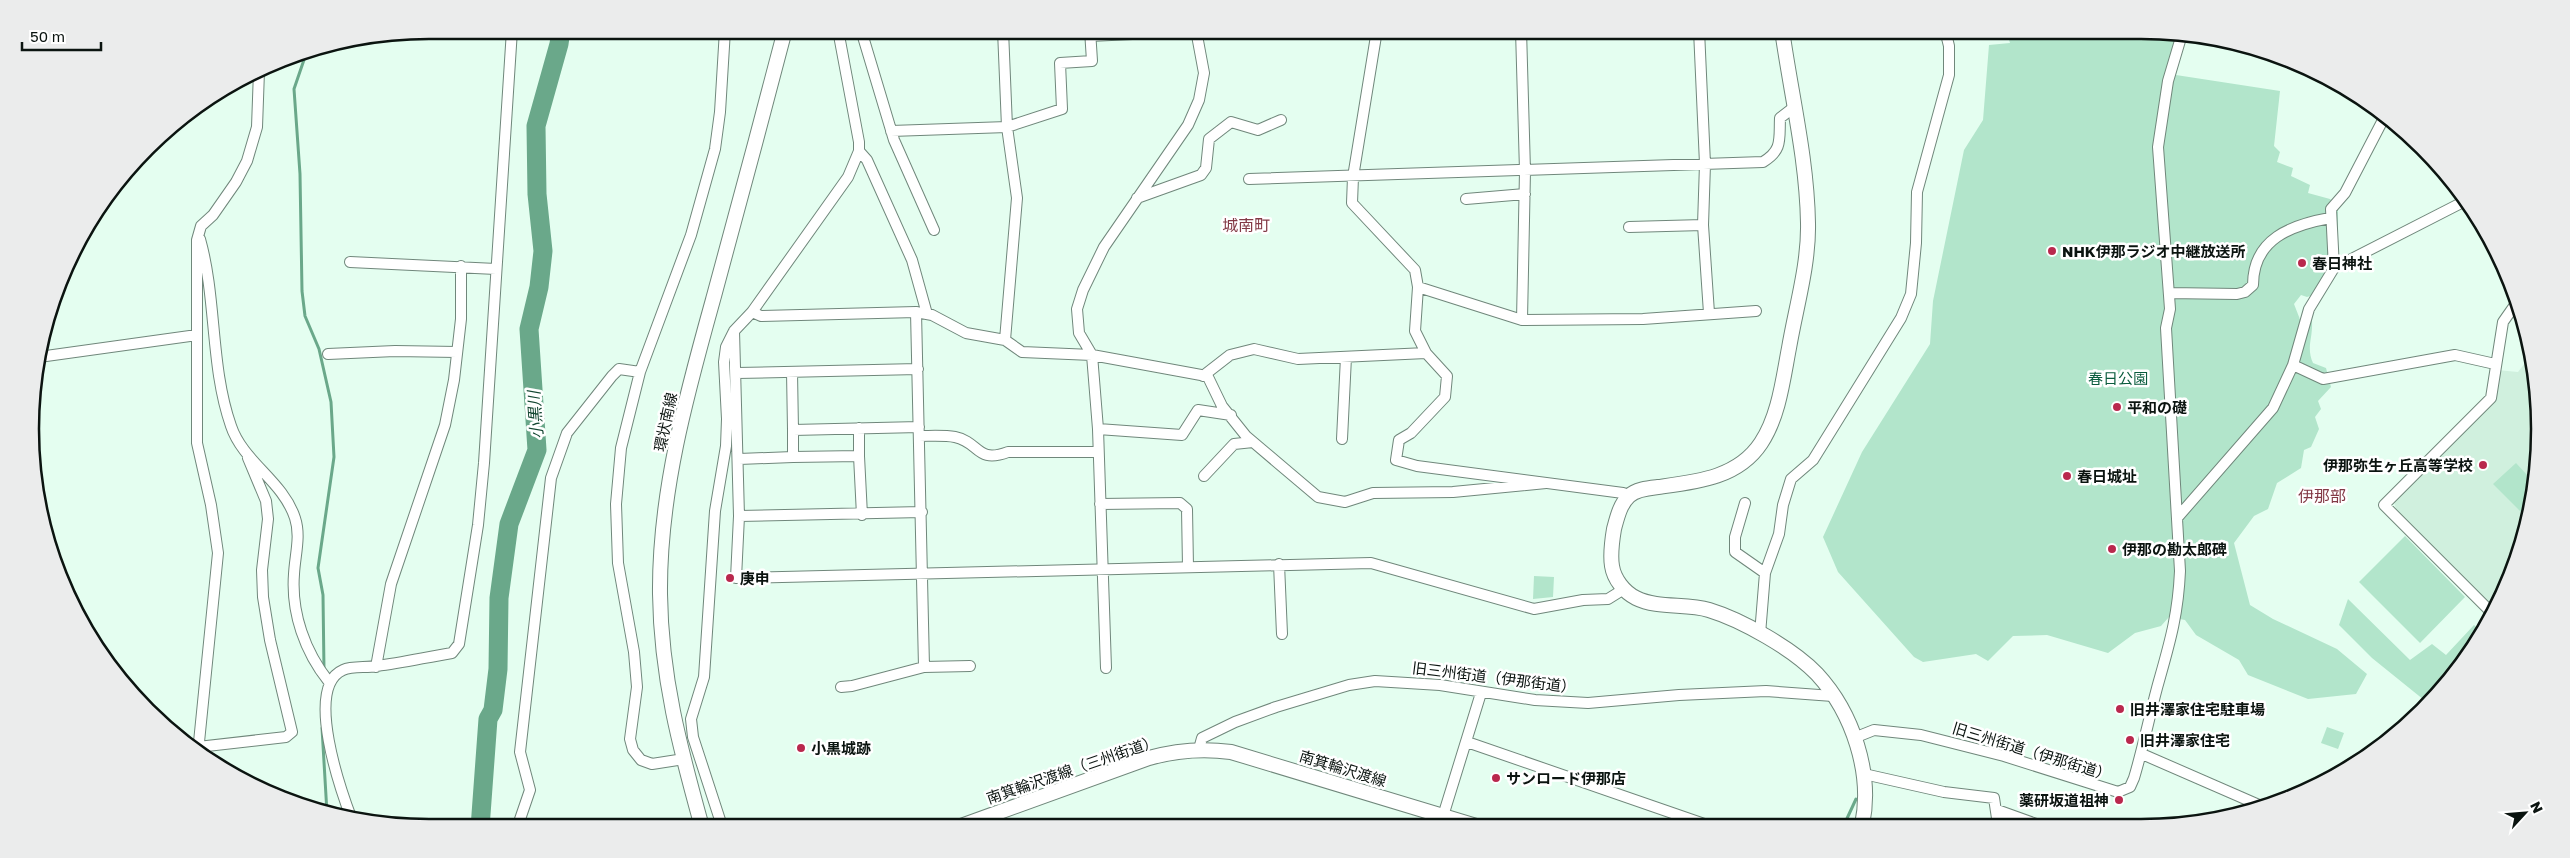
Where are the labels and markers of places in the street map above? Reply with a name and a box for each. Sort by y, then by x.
place label: NHK伊那ラジオ中継放送所 [2062,242,2245,260]
marker: NHK伊那ラジオ中継放送所 [2046,245,2058,257]
place label: 春日神社 [2312,254,2372,272]
marker: 春日神社 [2296,257,2308,269]
place label: 平和の礎 [2127,398,2187,416]
marker: 平和の礎 [2111,401,2123,413]
place label: 伊那弥生ヶ丘高等学校 [2323,456,2473,474]
marker: 伊那弥生ヶ丘高等学校 [2477,459,2489,471]
place label: 春日城址 [2077,467,2137,485]
marker: 春日城址 [2061,470,2073,482]
place label: 伊那の勘太郎碑 [2122,540,2227,558]
marker: 伊那の勘太郎碑 [2106,543,2118,555]
place label: 庚申 [740,569,770,587]
marker: 庚申 [724,572,736,584]
place label: 旧井澤家住宅駐車場 [2130,700,2265,718]
marker: 旧井澤家住宅駐車場 [2114,703,2126,715]
place label: 旧井澤家住宅 [2140,731,2230,749]
marker: 旧井澤家住宅 [2124,734,2136,746]
place label: 小黒城跡 [811,739,871,757]
marker: 小黒城跡 [795,742,807,754]
place label: サンロード伊那店 [1506,769,1626,787]
marker: サンロード伊那店 [1490,772,1502,784]
place label: 薬研坂道祖神 [2019,791,2109,809]
marker: 薬研坂道祖神 [2113,794,2125,806]

